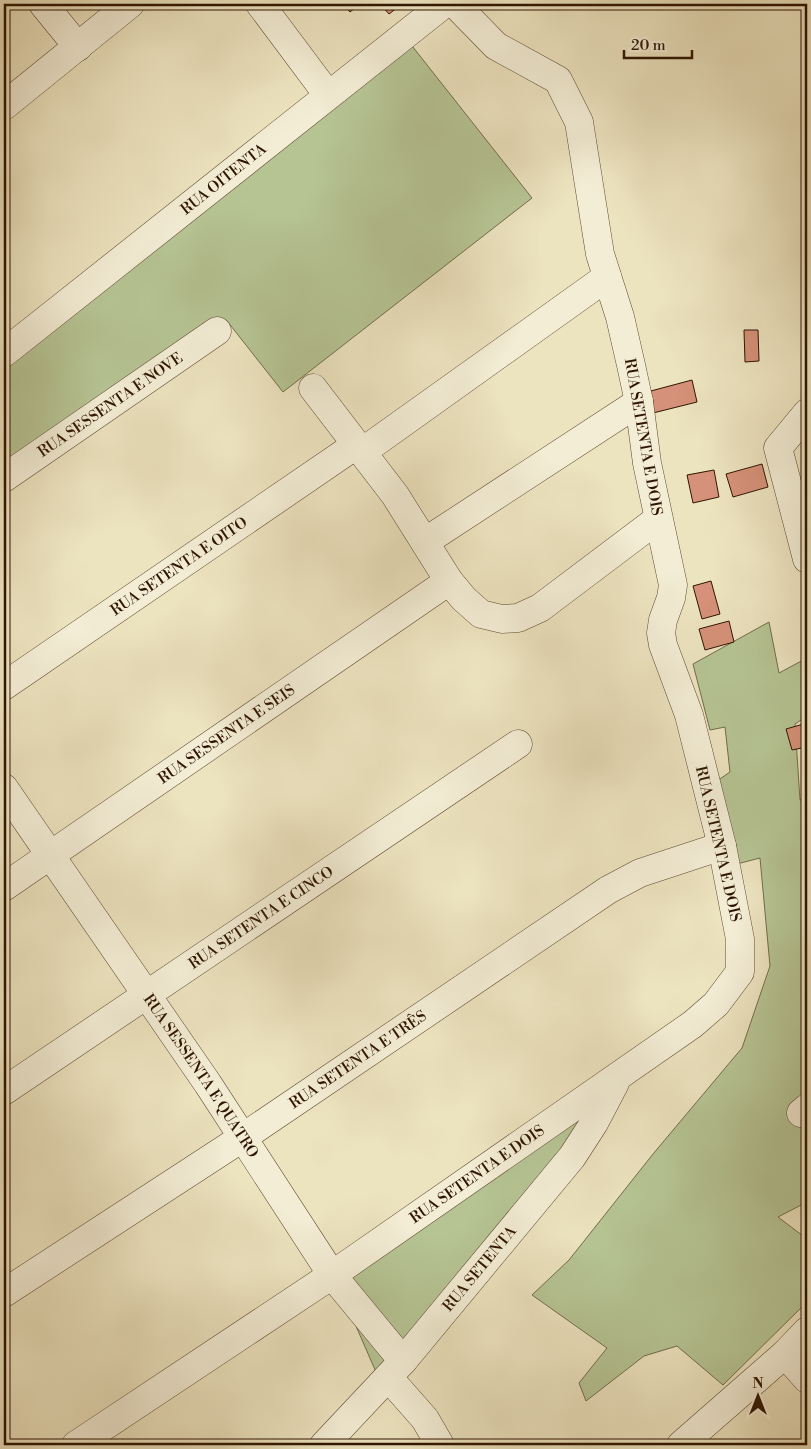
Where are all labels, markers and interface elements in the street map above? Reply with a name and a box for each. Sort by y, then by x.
scale bar [624,28,691,60]
text: 20 m [631,36,666,55]
street label: RUA OITENTA [177,139,271,219]
street label: RUA SESSENTA E NOVE [34,348,186,461]
street label: RUA SETENTA E DOIS [620,357,666,517]
street label: RUA SETENTA E OITO [107,513,251,620]
street label: RUA SESSENTA E SEIS [154,680,299,788]
street label: RUA SETENTA E DOIS [691,764,745,924]
street label: RUA SETENTA E CINCO [185,862,337,973]
street label: RUA SESSENTA E QUATRO [139,990,263,1162]
street label: RUA SETENTA E TRÊS [285,1006,430,1113]
street label: RUA SETENTA E DOIS [406,1121,548,1228]
street label: RUA SETENTA [438,1222,521,1315]
north arrow [734,1372,784,1422]
text: N [752,1375,764,1393]

